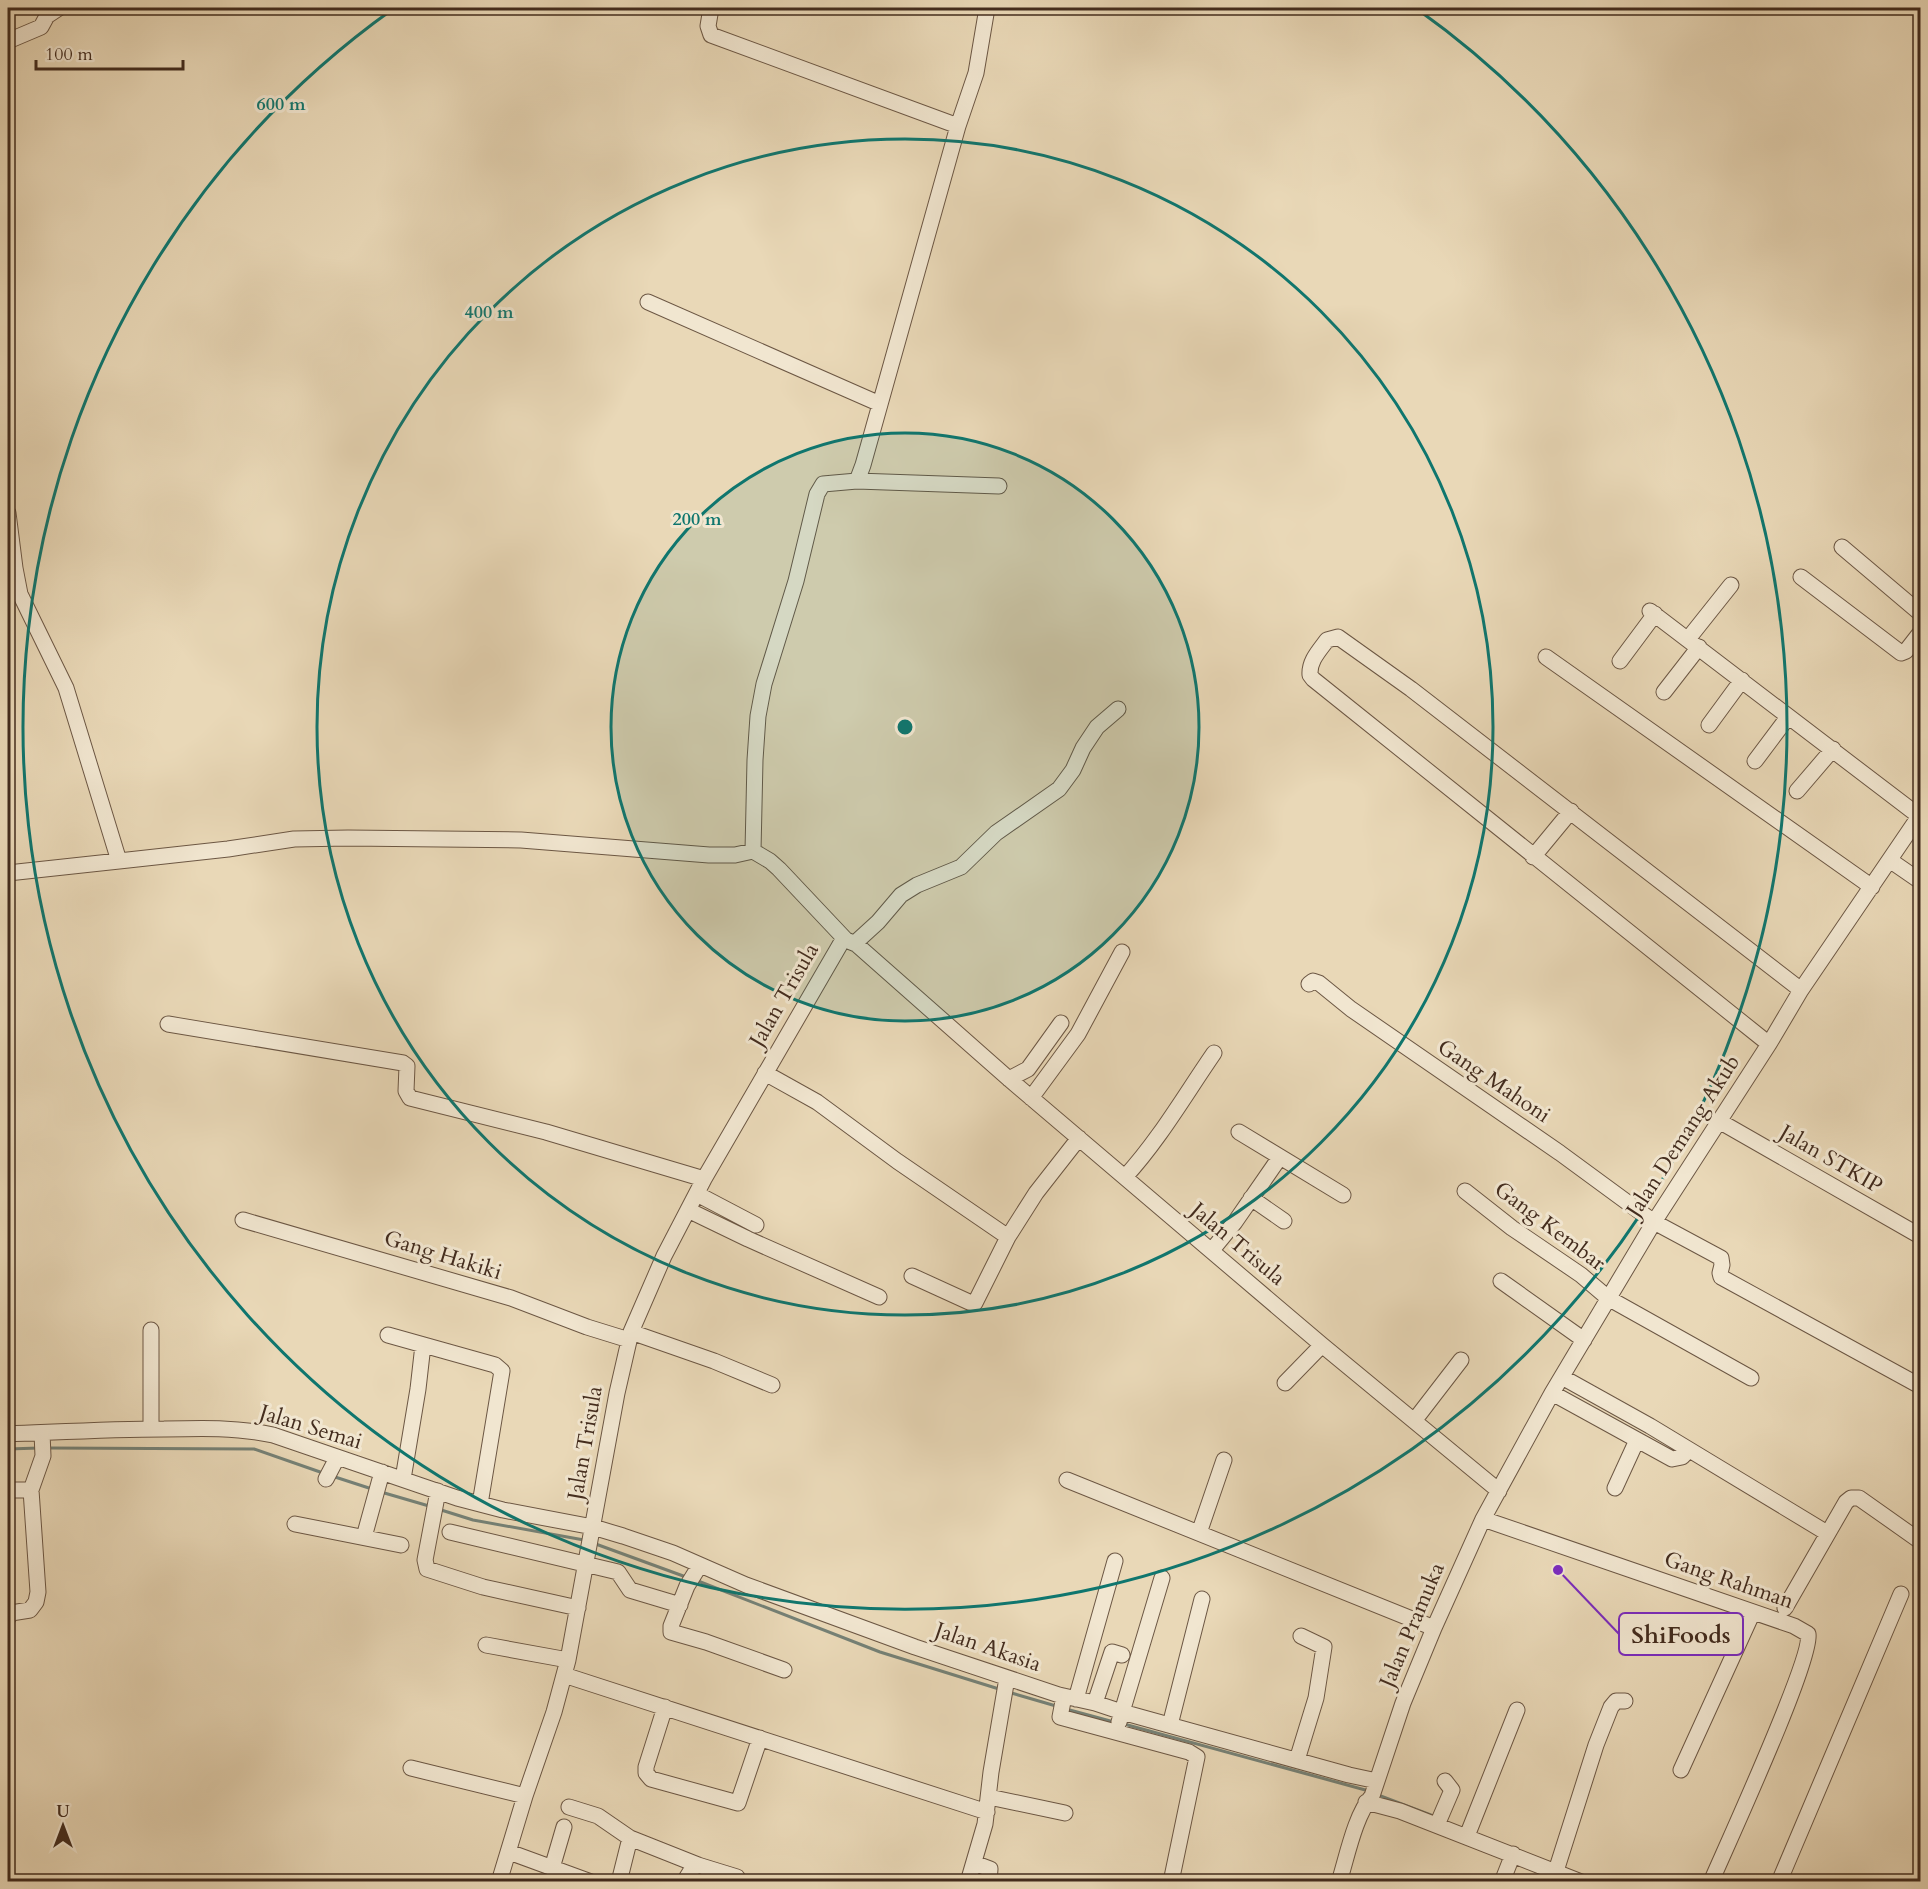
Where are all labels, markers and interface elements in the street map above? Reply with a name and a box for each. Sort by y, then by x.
scale bar [36,33,183,71]
text: 100 m [45,42,93,67]
text: 600 m [256,92,306,117]
text: 400 m [464,300,514,325]
text: 200 m [672,507,722,532]
centre of rings [895,717,915,737]
street label: Jalan Trisula [741,937,826,1055]
street label: Gang Mahoni [1431,1032,1557,1130]
street label: Jalan Demang Akub [1617,1049,1747,1226]
street label: Jalan STKIP [1771,1116,1888,1201]
street label: Gang Kembar [1488,1174,1613,1278]
street label: Jalan Trisula [1182,1194,1292,1293]
street label: Gang Hakiki [381,1223,505,1287]
street label: Jalan Trisula [560,1383,610,1505]
street label: Jalan Semai [253,1396,366,1457]
street label: Gang Rahman [1660,1544,1798,1616]
street label: Jalan Pramuka [1371,1557,1452,1695]
callout: ShiFoods [1619,1613,1743,1655]
street label: Jalan Akasia [928,1614,1046,1679]
text: ShiFoods [1631,1619,1731,1652]
north arrow [33,1796,93,1856]
text: U [56,1801,70,1823]

